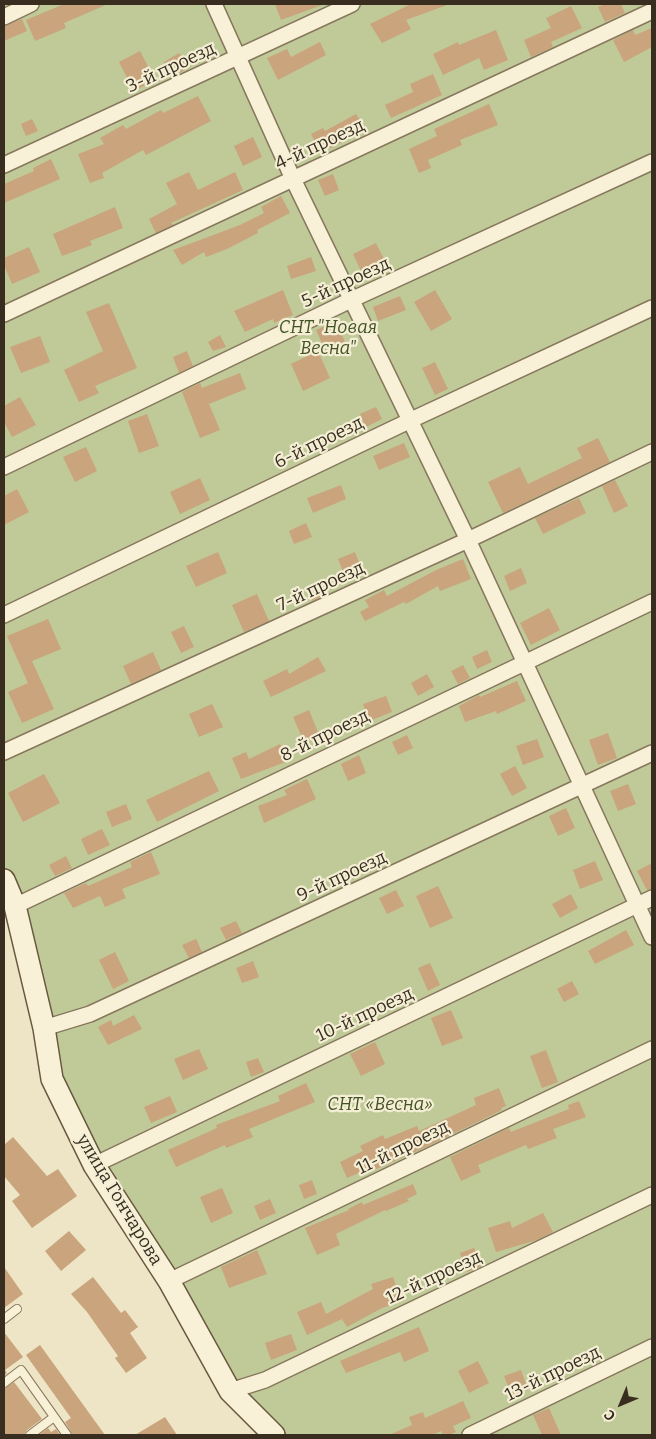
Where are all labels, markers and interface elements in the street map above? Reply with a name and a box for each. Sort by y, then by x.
street label: 3-й проезд [123,38,219,98]
street label: 4-й проезд [272,115,368,175]
street label: 5-й проезд [298,253,394,313]
park label: СНТ "Новая Весна" [279,317,377,359]
street label: 6-й проезд [271,412,367,474]
street label: 7-й проезд [274,557,368,617]
street label: 8-й проезд [277,705,373,767]
street label: 9-й проезд [294,847,390,907]
street label: 10-й проезд [313,983,417,1047]
park label: СНТ «Весна» [327,1094,433,1116]
street label: 11-й проезд [353,1116,453,1180]
street label: улица Гончарова [71,1130,167,1270]
street label: 12-й проезд [383,1247,485,1309]
street label: 13-й проезд [502,1342,604,1406]
north arrow [596,1379,646,1429]
text: С [601,1406,619,1424]

